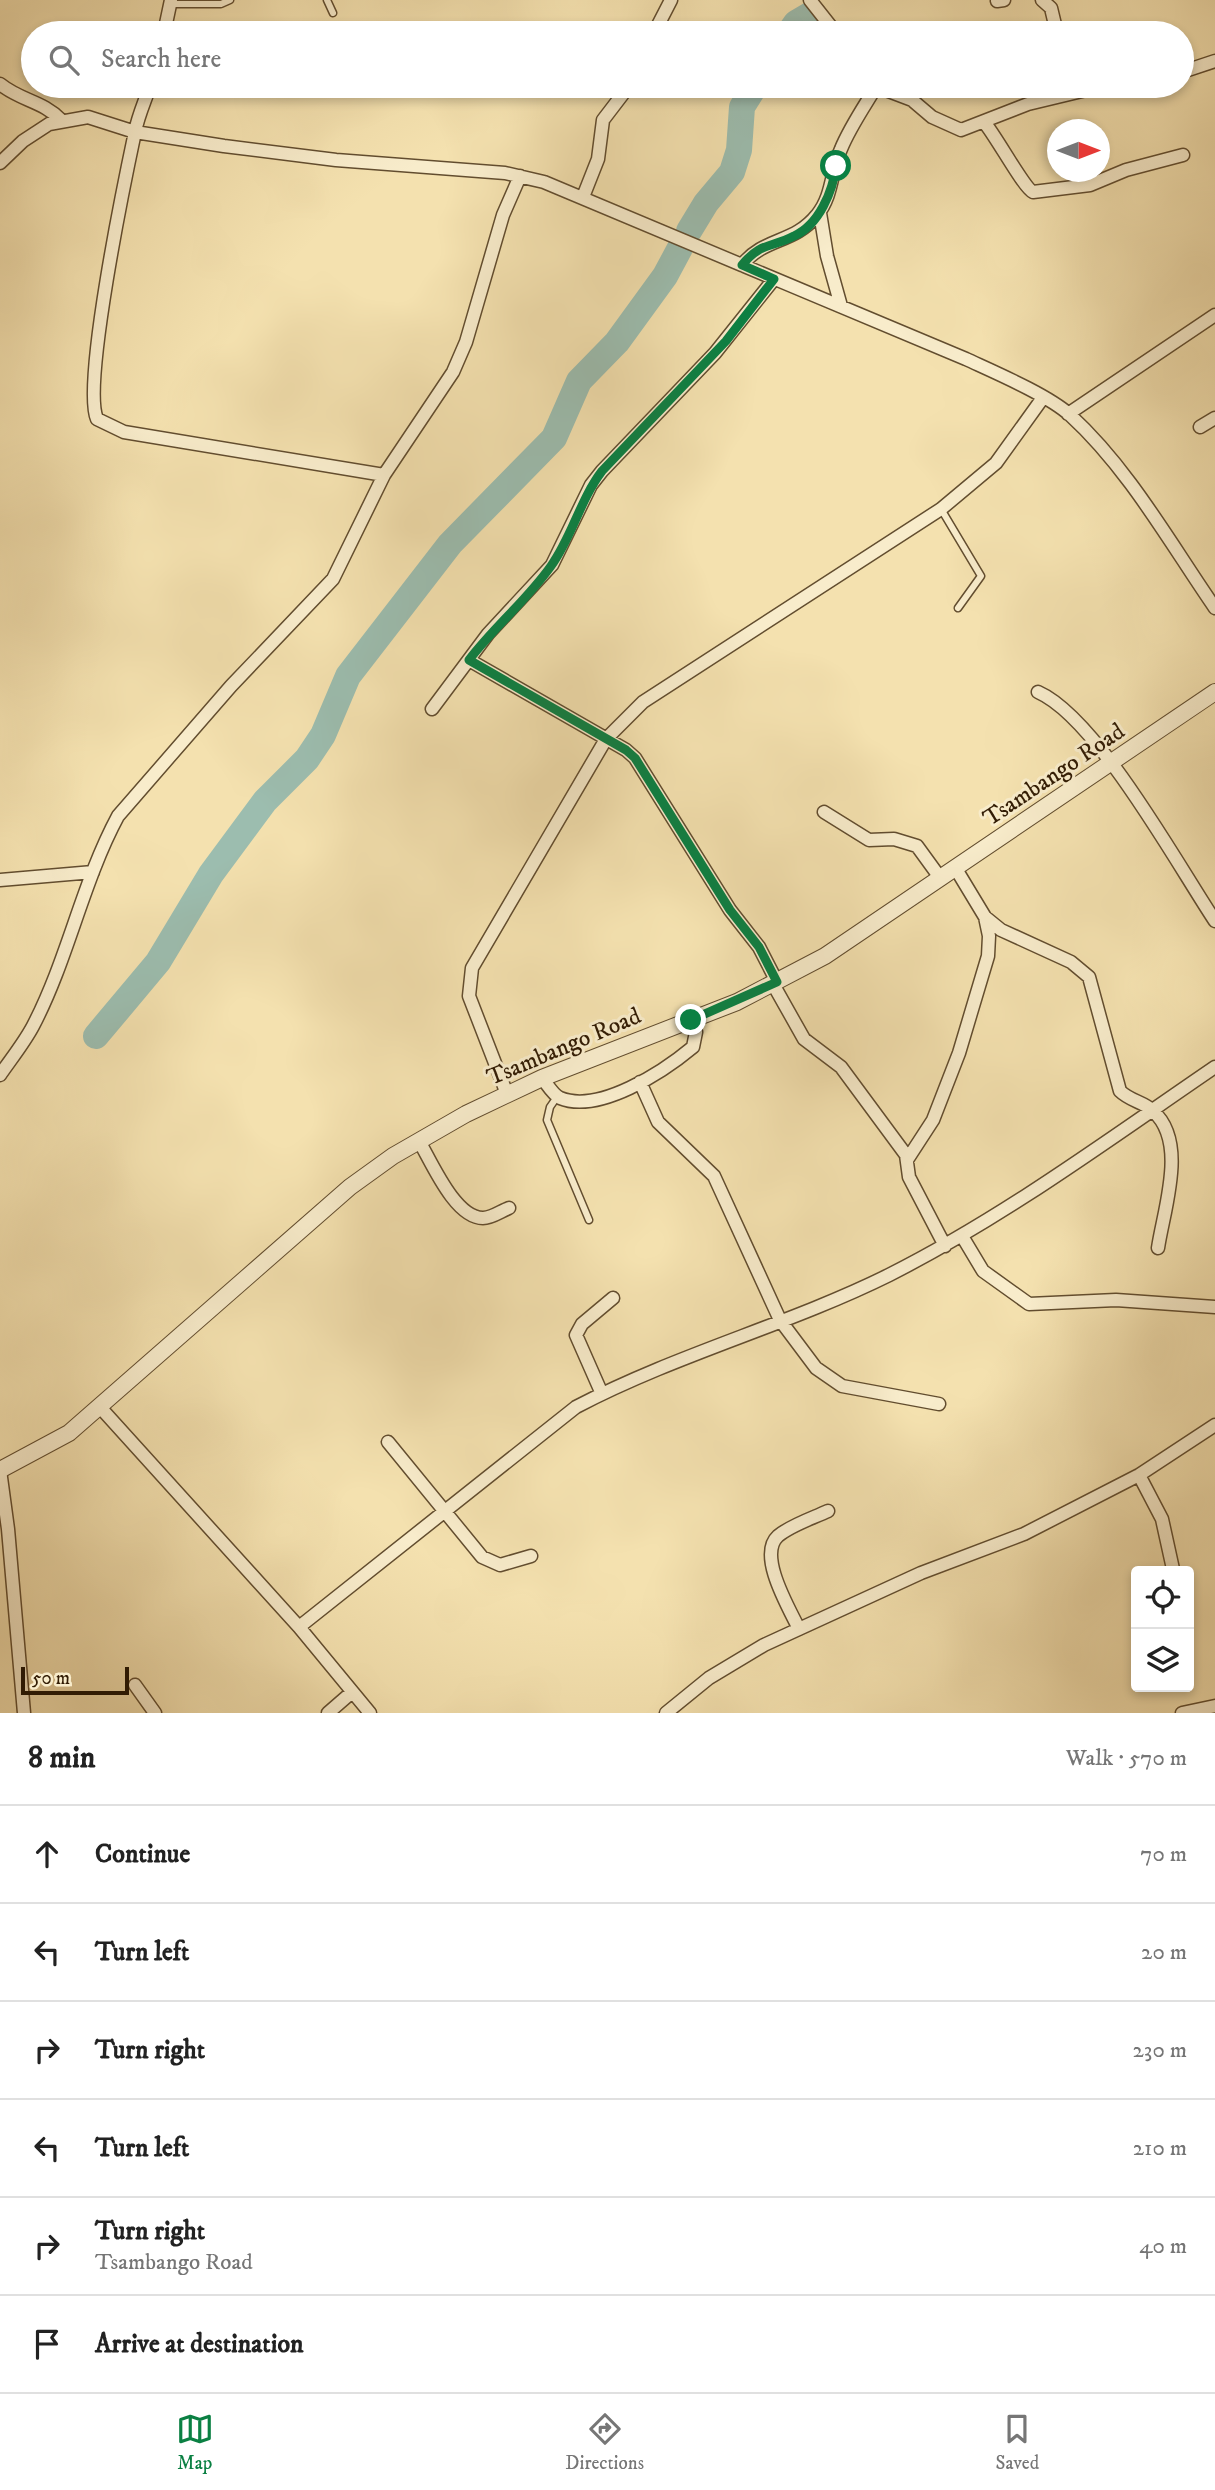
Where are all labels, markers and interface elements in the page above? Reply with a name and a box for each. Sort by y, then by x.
search box [21,21,1194,98]
icon: search [45,41,83,79]
text: Search here [101,43,221,76]
north arrow [1047,119,1110,182]
route start [820,150,851,181]
street label: Tsambango Road [977,717,1131,833]
street label: Tsambango Road [482,1001,646,1093]
route end [675,1004,706,1035]
map controls [1131,1566,1194,1692]
button: locate [1131,1566,1194,1629]
button: layers [1131,1629,1194,1692]
scale bar [21,1664,130,1696]
text: 50 m [32,1667,70,1690]
text: 8 min [28,1740,95,1777]
text: Walk · 570 m [1066,1744,1187,1773]
icon: ahead [28,1835,66,1873]
text: Continue [95,1838,190,1871]
text: 70 m [1140,1840,1187,1869]
icon: left [28,1933,66,1971]
text: Turn left [95,1936,189,1969]
text: 20 m [1141,1938,1187,1967]
icon: right [28,2031,66,2069]
text: Turn right [95,2034,205,2067]
text: 230 m [1133,2036,1187,2065]
icon: left [28,2129,66,2167]
text: Turn left [95,2132,189,2165]
text: 210 m [1133,2134,1187,2163]
text: Turn right [95,2215,205,2248]
icon: right [28,2227,66,2265]
text: 40 m [1139,2232,1187,2261]
text: Tsambango Road [95,2248,253,2277]
icon: arrive [28,2325,66,2363]
text: Arrive at destination [95,2328,304,2361]
tab: Map [176,2410,214,2475]
tab: Directions [565,2410,644,2475]
tab: Saved [996,2410,1039,2475]

